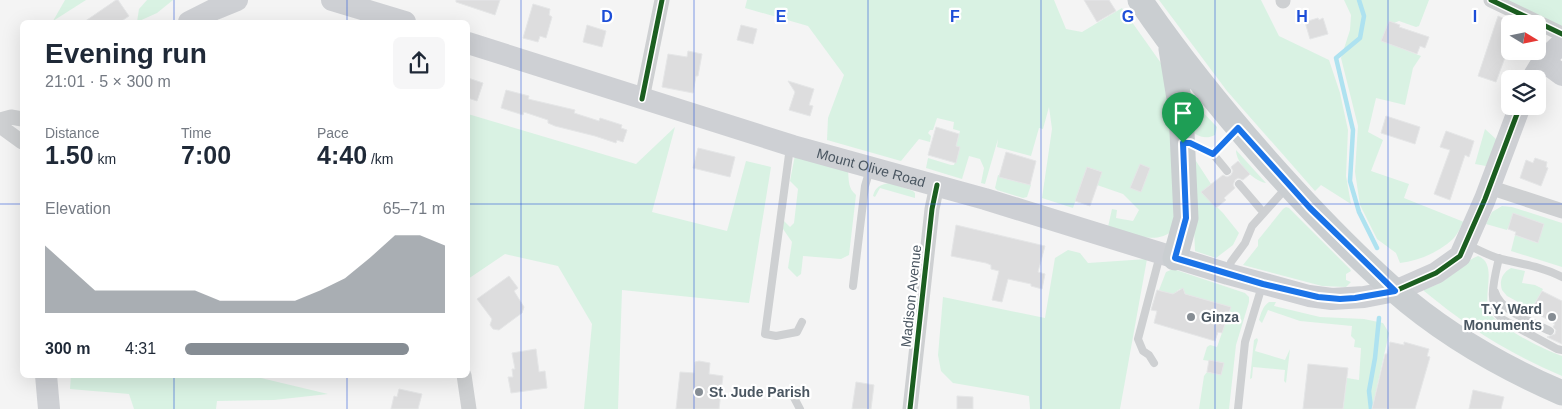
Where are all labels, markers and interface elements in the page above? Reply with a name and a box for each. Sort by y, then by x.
text: D [601,8,613,25]
text: E [776,8,787,25]
text: F [950,8,960,25]
text: G [1122,8,1134,25]
text: H [1296,8,1308,25]
text: I [1473,8,1477,25]
north arrow [1501,15,1546,60]
map controls [1501,15,1546,115]
button: share [393,37,445,89]
text: Evening run [45,38,207,69]
button: layers [1501,70,1546,115]
text: 21:01 · 5 × 300 m [45,73,171,90]
pin [1162,92,1204,143]
icon: arrive [1169,99,1197,127]
text: Distance [45,125,99,141]
text: Time [181,125,212,141]
text: Pace [317,125,349,141]
text: 1.50 [45,141,94,169]
text: 7:00 [181,141,231,169]
text: 4:40 [317,141,367,169]
street label: Mount Olive Road [815,145,927,190]
text: km [94,151,116,167]
text: /km [367,151,394,167]
text: Elevation [45,200,111,217]
text: 65–71 m [383,200,445,217]
street label: Madison Avenue [898,244,924,348]
place label: T.Y. Ward Monuments [1463,301,1542,333]
place label: Ginza [1201,309,1239,325]
marker: Ginza [1185,311,1197,323]
marker: T.Y. Ward Monuments [1546,311,1558,323]
text: 300 m [45,340,90,357]
text: 4:31 [125,340,156,357]
place label: St. Jude Parish [709,384,810,400]
marker: St. Jude Parish [693,386,705,398]

